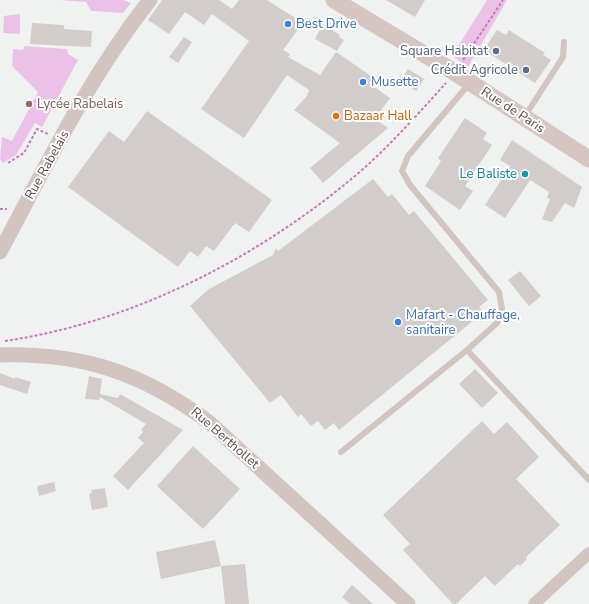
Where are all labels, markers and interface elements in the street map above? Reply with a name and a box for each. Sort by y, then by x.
place label: Best Drive [296,15,357,33]
marker: Best Drive [283,19,293,29]
place label: Square Habitat [400,42,488,60]
marker: Square Habitat [491,46,501,56]
place label: Crédit Agricole [431,61,518,79]
marker: Crédit Agricole [521,65,531,75]
place label: Musette [371,73,418,91]
marker: Musette [358,77,368,87]
street label: Rue de Paris [478,83,548,137]
place label: Lycée Rabelais [37,95,123,113]
marker: Lycée Rabelais [24,99,34,109]
place label: Bazaar Hall [344,107,412,125]
marker: Bazaar Hall [331,111,341,121]
street label: Rue Rabelais [21,127,73,203]
place label: Le Baliste [460,165,517,183]
marker: Le Baliste [520,169,530,179]
place label: Mafart - Chauffage, sanitaire [406,306,520,339]
marker: Mafart - Chauffage, sanitaire [393,317,403,327]
street label: Rue Berthollet [187,403,263,473]

